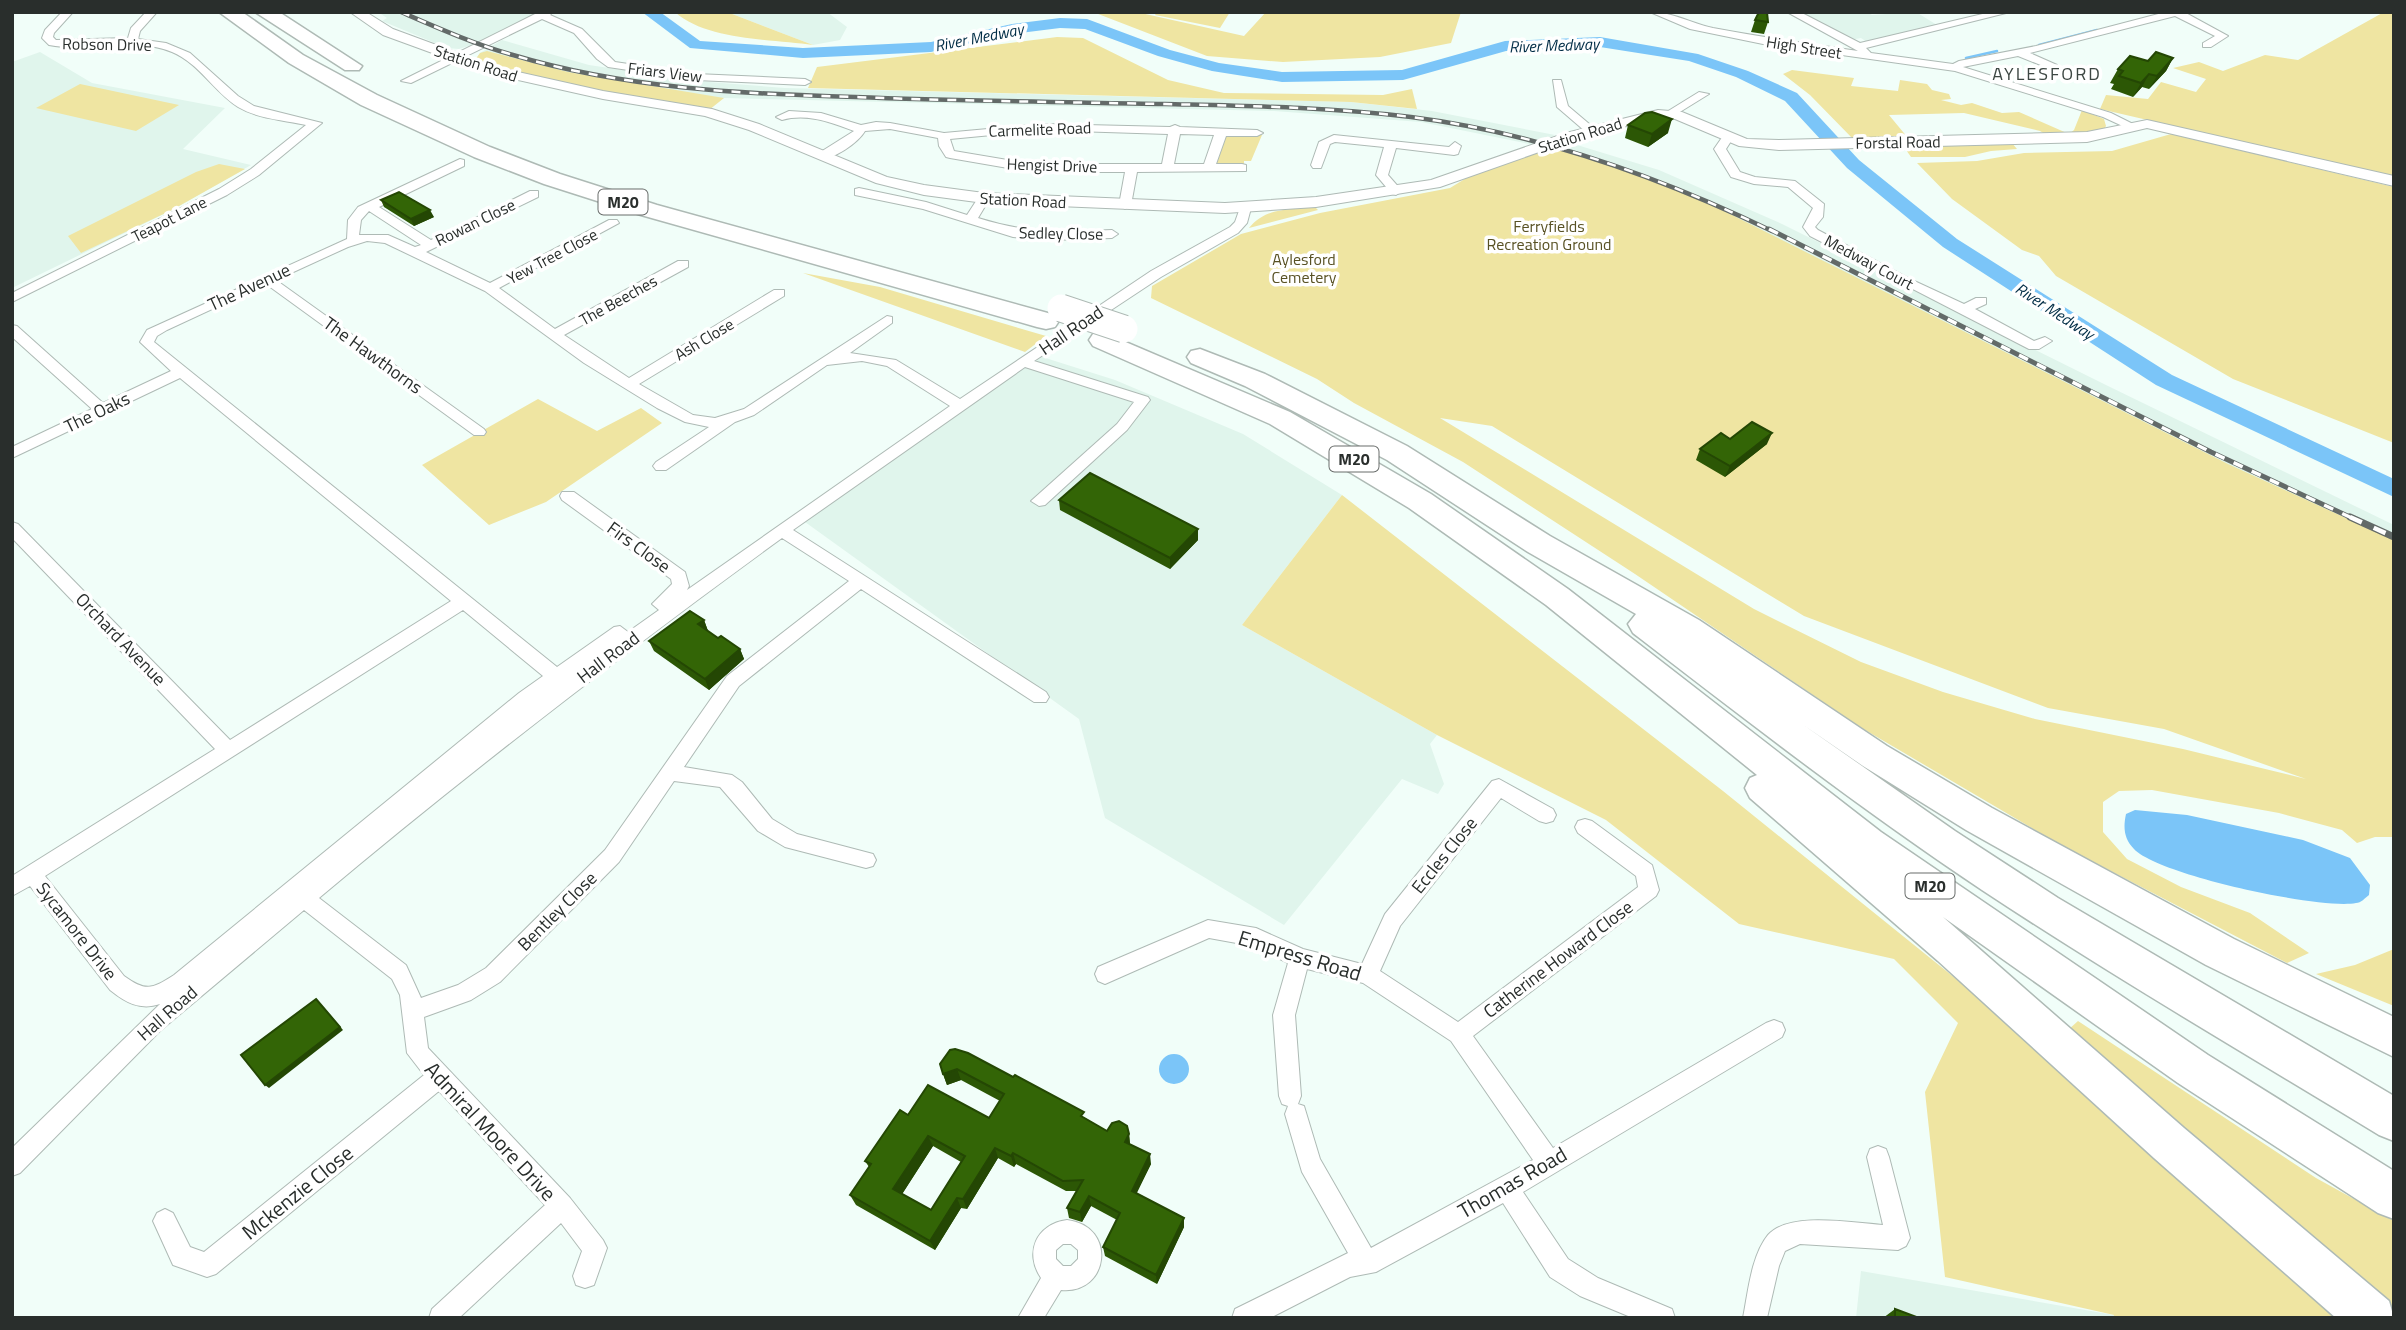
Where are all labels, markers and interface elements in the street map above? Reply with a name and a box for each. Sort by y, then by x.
water label: River Medway [933,16,1027,57]
street label: High Street [1765,29,1844,65]
street label: Robson Drive [62,31,152,57]
water label: River Medway [1509,31,1601,59]
street label: Station Road [431,38,521,88]
street label: Friars View [626,56,704,88]
district label: AYLESFORD [1992,60,2102,87]
street label: Station Road [1535,111,1625,159]
street label: Carmelite Road [988,115,1092,143]
street label: Forstal Road [1855,129,1941,155]
street label: Hengist Drive [1006,151,1098,179]
street label: Station Road [979,186,1067,214]
street label: Teapot Lane [127,190,211,248]
road number: M20 [598,190,648,214]
street label: Rowan Close [431,192,519,252]
park label: Ferryfields Recreation Ground [1486,214,1612,256]
street label: Sedley Close [1019,220,1103,246]
street label: Yew Tree Close [502,222,602,290]
street label: Medway Court [1820,228,1918,296]
park label: Aylesford Cemetery [1272,247,1337,289]
street label: The Avenue [203,256,295,318]
street label: The Beeches [575,269,661,331]
water label: River Medway [2011,276,2101,347]
street label: Hall Road [1033,299,1109,361]
street label: The Hawthorns [318,310,428,400]
street label: Ash Close [670,312,738,366]
street label: The Oaks [60,385,134,439]
road number: M20 [1330,446,1378,472]
street label: Firs Close [602,515,676,579]
street label: Orchard Avenue [70,586,172,692]
street label: Hall Road [571,624,645,690]
street label: Eccles Close [1405,811,1483,899]
street label: Bentley Close [511,865,603,957]
road number: M20 [1906,874,1954,898]
street label: Sycamore Drive [30,876,124,986]
street label: Catherine Howard Close [1477,894,1639,1024]
street label: Empress Road [1234,921,1366,989]
street label: Hall Road [131,979,203,1047]
street label: Admiral Moore Drive [418,1054,564,1208]
street label: Mckenzie Close [234,1137,360,1247]
street label: Thomas Road [1451,1138,1573,1226]

